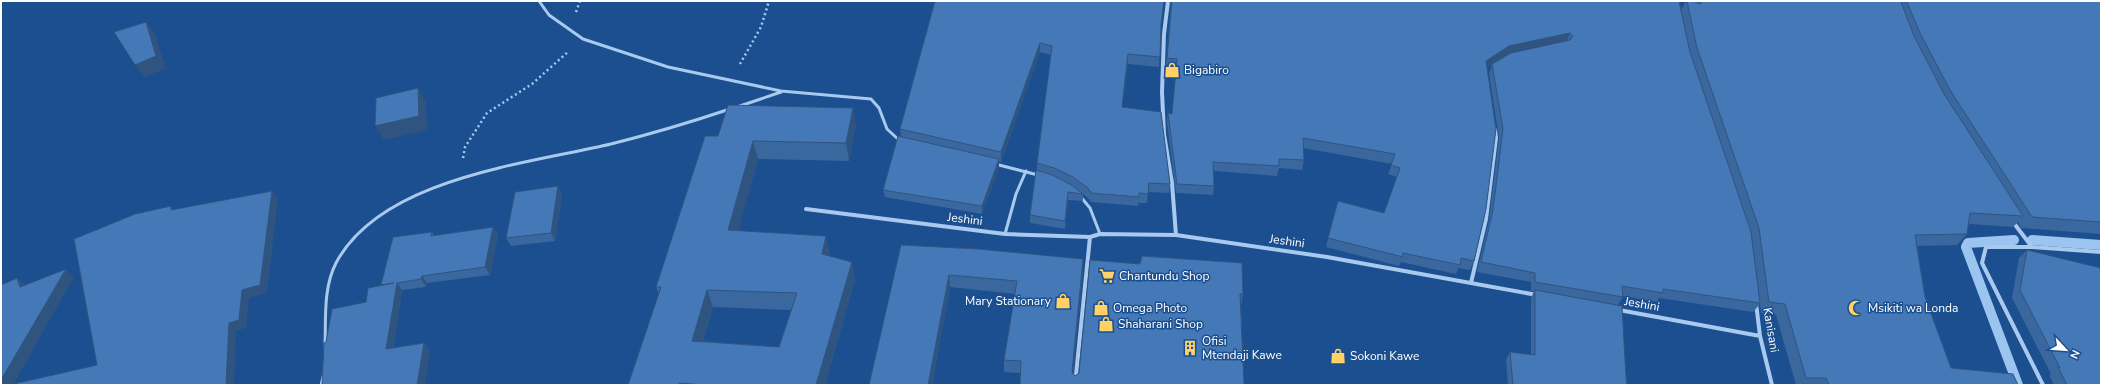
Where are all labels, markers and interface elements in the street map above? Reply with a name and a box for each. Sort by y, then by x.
shop icon: Bigabiro [1163,61,1181,79]
place label: Bigabiro [1184,62,1229,78]
street label: Jeshini [946,209,983,229]
street label: Jeshini [1267,230,1306,251]
supermarket icon: Chantundu Shop [1098,267,1116,285]
place label: Chantundu Shop [1119,268,1210,284]
shop icon: Mary Stationary [1054,292,1072,310]
place label: Mary Stationary [965,293,1052,309]
street label: Jeshini [1622,293,1661,315]
shop icon: Omega Photo [1092,299,1110,317]
mosque icon: Msikiti wa Londa [1847,299,1865,317]
place label: Omega Photo [1113,300,1188,316]
place label: Msikiti wa Londa [1868,300,1958,316]
street label: Kanisani [1759,306,1783,354]
shop icon: Shaharani Shop [1097,315,1115,333]
place label: Shaharani Shop [1118,316,1203,332]
north arrow [2046,330,2086,370]
place label: Ofisi Mtendaji Kawe [1202,333,1282,363]
building icon: Ofisi Mtendaji Kawe [1181,339,1199,357]
shop icon: Sokoni Kawe [1329,347,1347,365]
text: N [2066,347,2083,361]
place label: Sokoni Kawe [1350,348,1419,364]

